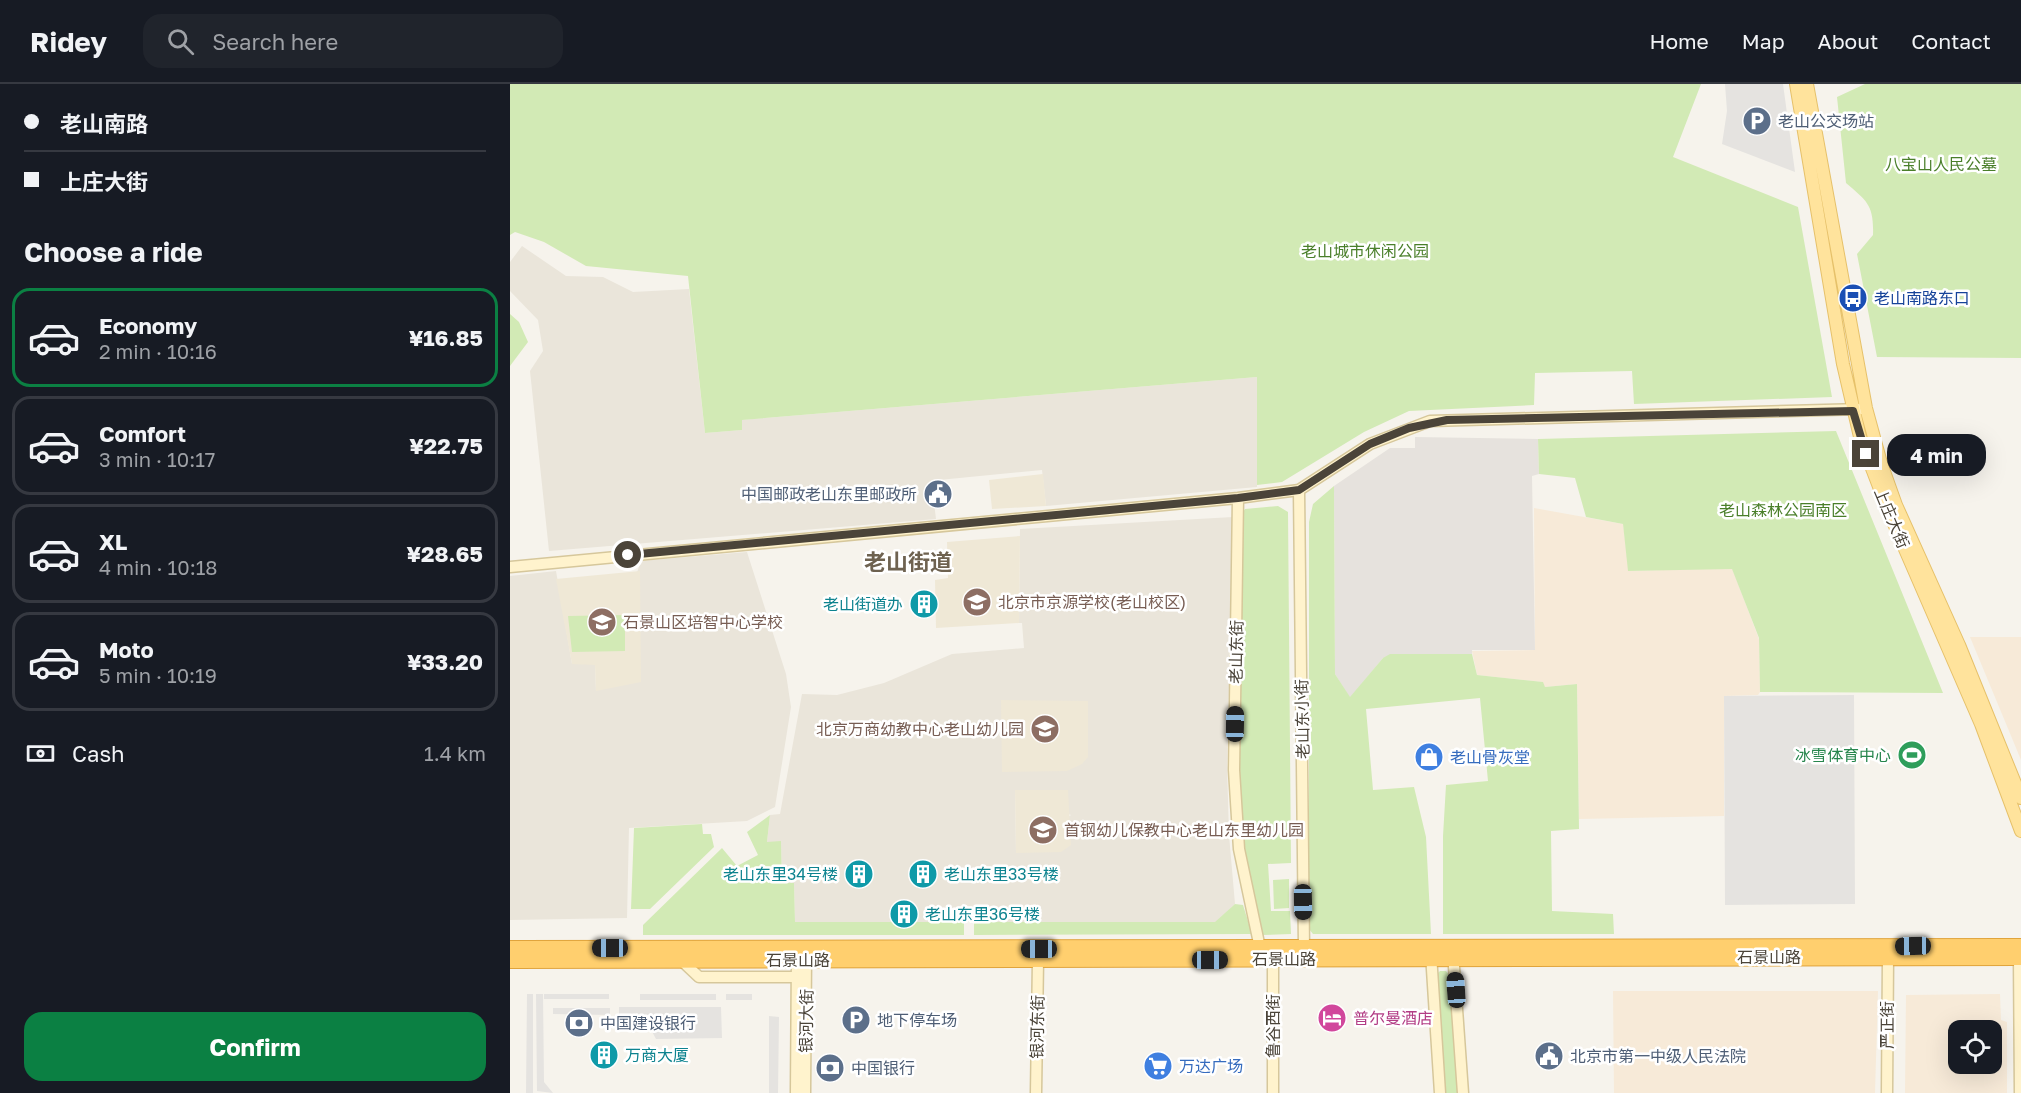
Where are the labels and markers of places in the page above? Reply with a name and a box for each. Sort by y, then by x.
parking icon: 老山公交场站 [1741,105,1773,137]
place label: 老山公交场站 [1778,111,1874,131]
bus stop icon: 老山南路东口 [1837,282,1869,314]
place label: 老山南路东口 [1874,288,1970,308]
public building icon: 中国邮政老山东里邮政所 [922,478,954,510]
place label: 中国邮政老山东里邮政所 [741,484,917,504]
school or university icon: 北京市京源学校(老山校区) [961,586,993,618]
building icon: 老山街道办 [908,588,940,620]
place label: 北京市京源学校(老山校区) [998,592,1186,612]
place label: 老山街道办 [823,594,903,614]
school or university icon: 石景山区培智中心学校 [586,606,618,638]
place label: 石景山区培智中心学校 [623,612,783,632]
school or university icon: 北京万商幼教中心老山幼儿园 [1029,713,1061,745]
place label: 北京万商幼教中心老山幼儿园 [816,719,1024,739]
sports icon: 冰雪体育中心 [1896,739,1928,771]
shop icon: 老山骨灰堂 [1413,741,1445,773]
place label: 冰雪体育中心 [1795,745,1891,765]
place label: 老山骨灰堂 [1450,747,1530,767]
school or university icon: 首钢幼儿保教中心老山东里幼儿园 [1027,814,1059,846]
place label: 首钢幼儿保教中心老山东里幼儿园 [1064,820,1304,840]
building icon: 老山东里34号楼 [843,858,875,890]
building icon: 老山东里33号楼 [907,858,939,890]
place label: 老山东里34号楼 [723,864,838,884]
place label: 老山东里33号楼 [944,864,1059,884]
building icon: 老山东里36号楼 [888,898,920,930]
place label: 老山东里36号楼 [925,904,1040,924]
hotel icon: 普尔曼酒店 [1316,1002,1348,1034]
parking icon: 地下停车场 [840,1004,872,1036]
bank icon: 中国建设银行 [563,1007,595,1039]
place label: 普尔曼酒店 [1353,1008,1433,1028]
place label: 地下停车场 [877,1010,957,1030]
place label: 中国建设银行 [600,1013,696,1033]
building icon: 万商大厦 [588,1039,620,1071]
public building icon: 北京市第一中级人民法院 [1533,1040,1565,1072]
place label: 万商大厦 [625,1045,689,1065]
place label: 北京市第一中级人民法院 [1570,1046,1746,1066]
supermarket icon: 万达广场 [1142,1050,1174,1082]
bank icon: 中国银行 [814,1052,846,1084]
place label: 万达广场 [1179,1056,1243,1076]
place label: 中国银行 [851,1058,915,1078]

